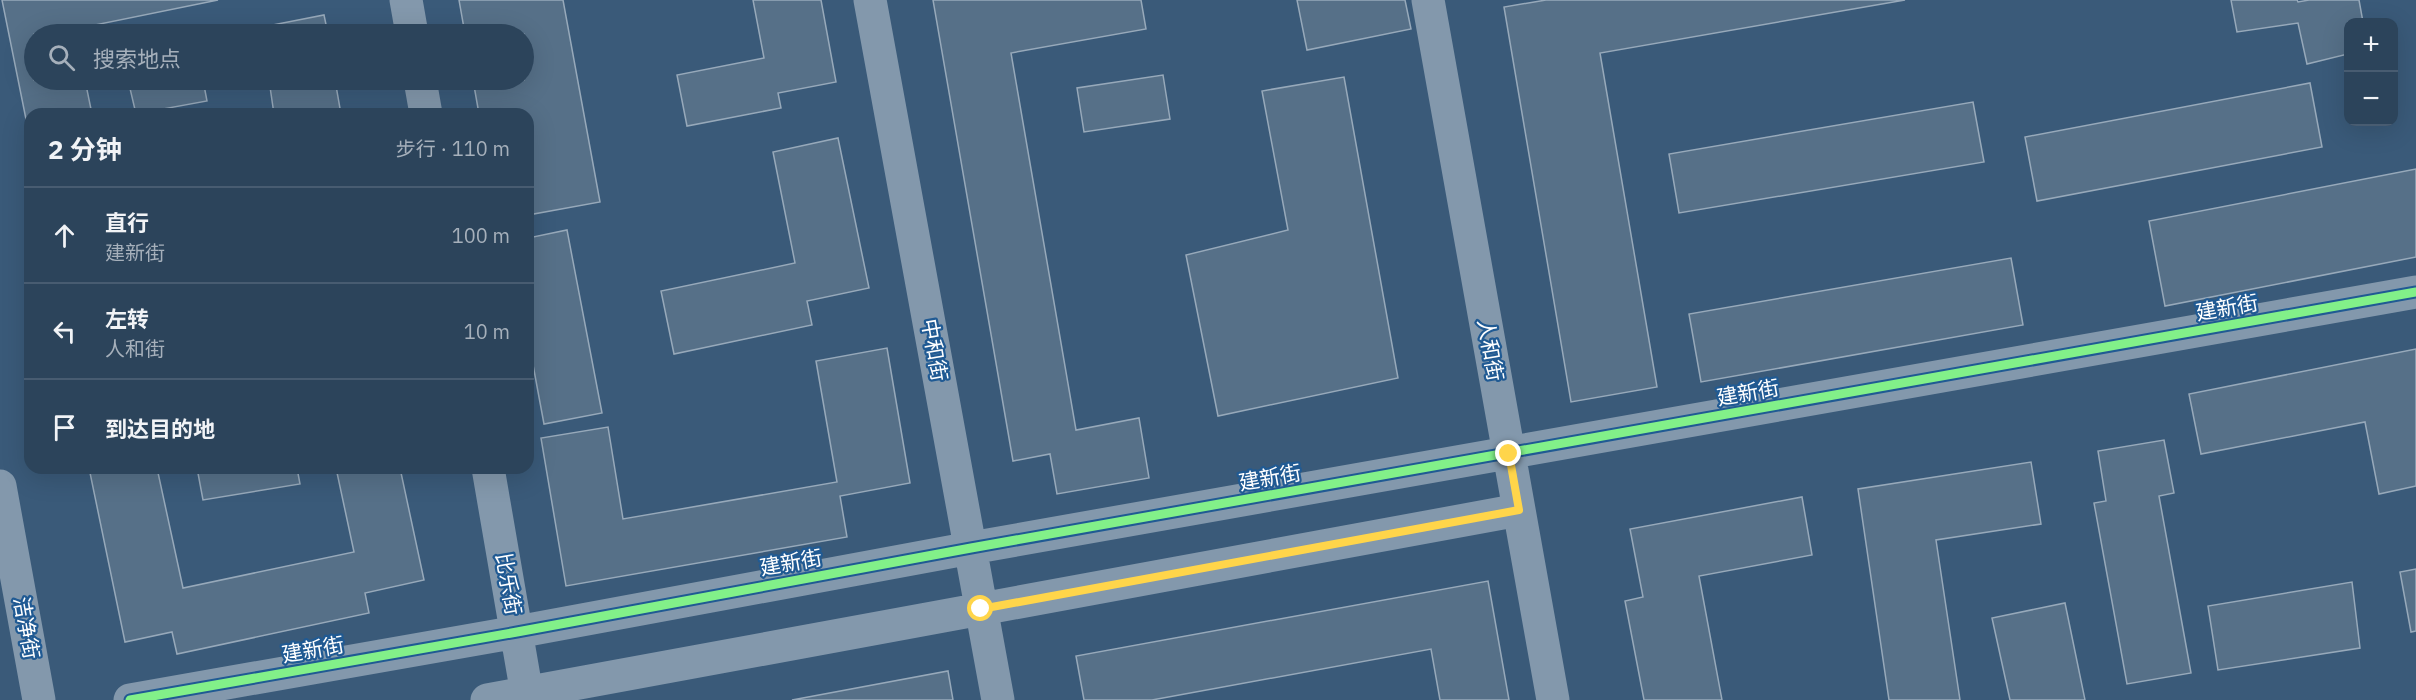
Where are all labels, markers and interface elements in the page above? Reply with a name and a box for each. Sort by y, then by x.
map controls [2344,18,2398,126]
button: + [2344,18,2398,72]
search box [24,24,534,90]
icon: search [45,41,78,74]
text: 搜索地点 [93,44,181,73]
button: − [2344,72,2398,126]
text: 2 分钟 [48,132,122,166]
text: 步行 · 110 m [396,135,510,162]
text: 直行 [105,208,149,237]
icon: ahead [48,219,81,252]
text: 100 m [452,222,510,249]
text: 建新街 [105,239,165,266]
street label: 建新街 [2193,288,2260,326]
text: 左转 [105,304,149,333]
icon: left [48,315,81,348]
street label: 中和街 [916,316,954,383]
street label: 人和街 [1472,316,1510,383]
text: 10 m [464,318,510,345]
text: 人和街 [105,335,165,362]
street label: 建新街 [1714,373,1781,411]
icon: arrive [48,411,81,444]
text: 到达目的地 [105,414,215,443]
route end [1495,440,1521,466]
street label: 建新街 [1236,458,1303,496]
street label: 建新街 [757,543,824,581]
street label: 比乐街 [490,550,528,617]
street label: 洁净街 [8,594,46,661]
route start [967,595,993,621]
street label: 建新街 [279,630,346,668]

